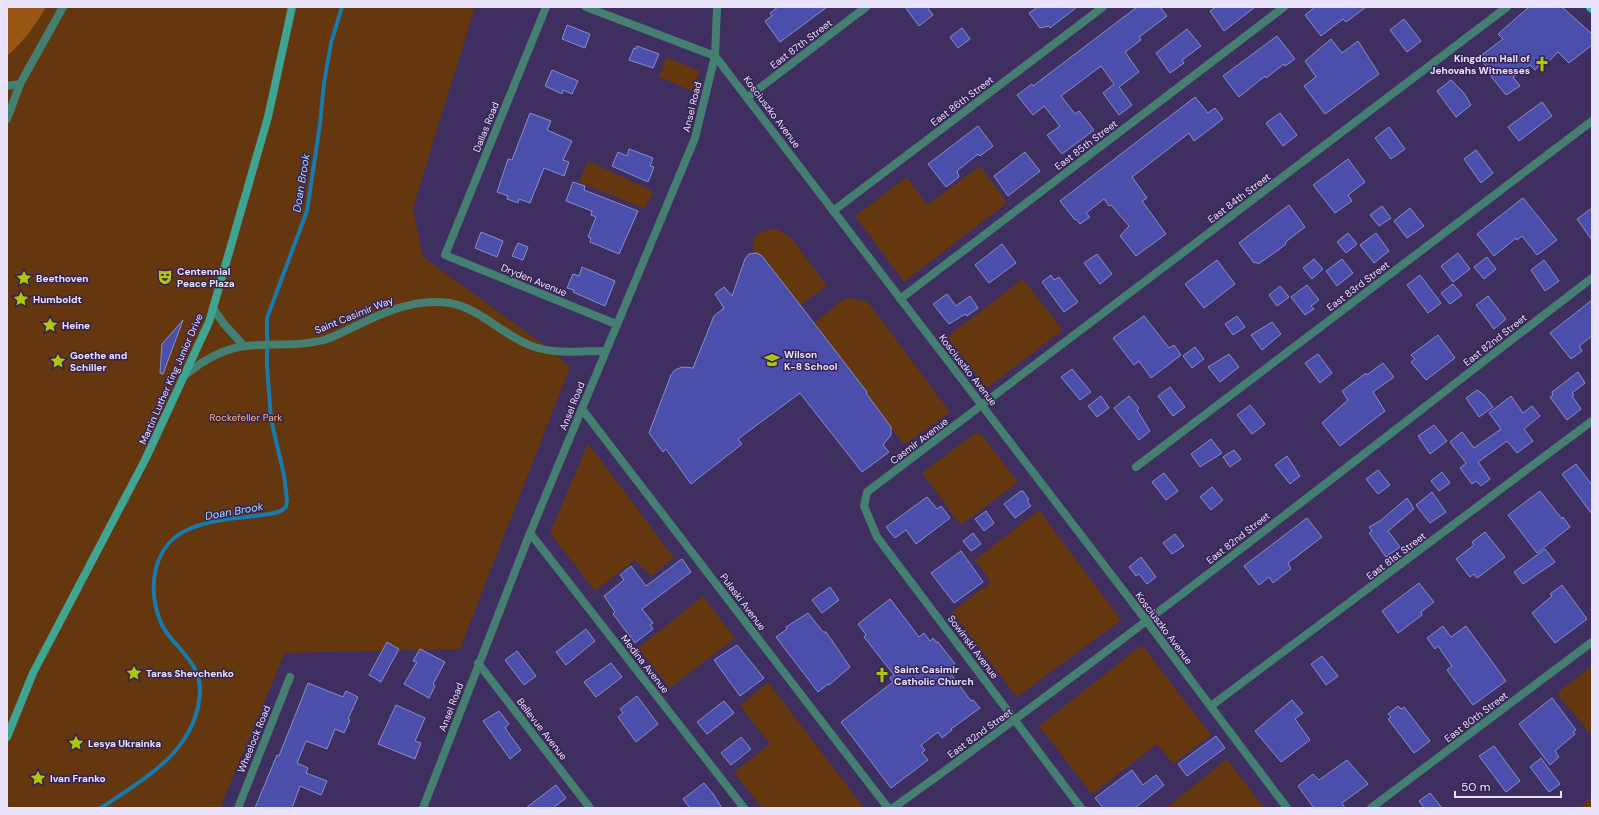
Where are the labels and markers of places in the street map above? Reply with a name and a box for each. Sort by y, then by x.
place label: Kingdom Hall of Jehovahs Witnesses [1430,52,1530,77]
church icon: Kingdom Hall of Jehovahs Witnesses [1533,55,1551,73]
place label: Centennial Peace Plaza [177,265,235,290]
theatre icon: Centennial Peace Plaza [156,268,174,286]
place icon: Beethoven [15,269,33,287]
place label: Beethoven [36,272,88,285]
place icon: Humboldt [12,290,30,308]
place label: Humboldt [33,293,82,306]
place icon: Heine [41,316,59,334]
place label: Heine [62,319,90,332]
place label: Wilson K-8 School [784,348,838,373]
place label: Goethe and Schiller [70,349,127,374]
school or university icon: Wilson K-8 School [763,351,781,369]
place icon: Goethe and Schiller [49,352,67,370]
place label: Saint Casimir Catholic Church [894,663,974,688]
place icon: Taras Shevchenko [125,664,143,682]
church icon: Saint Casimir Catholic Church [873,666,891,684]
place label: Taras Shevchenko [146,667,234,680]
place icon: Lesya Ukrainka [67,734,85,752]
place label: Lesya Ukrainka [88,737,161,750]
place icon: Ivan Franko [29,769,47,787]
place label: Ivan Franko [50,772,106,785]

